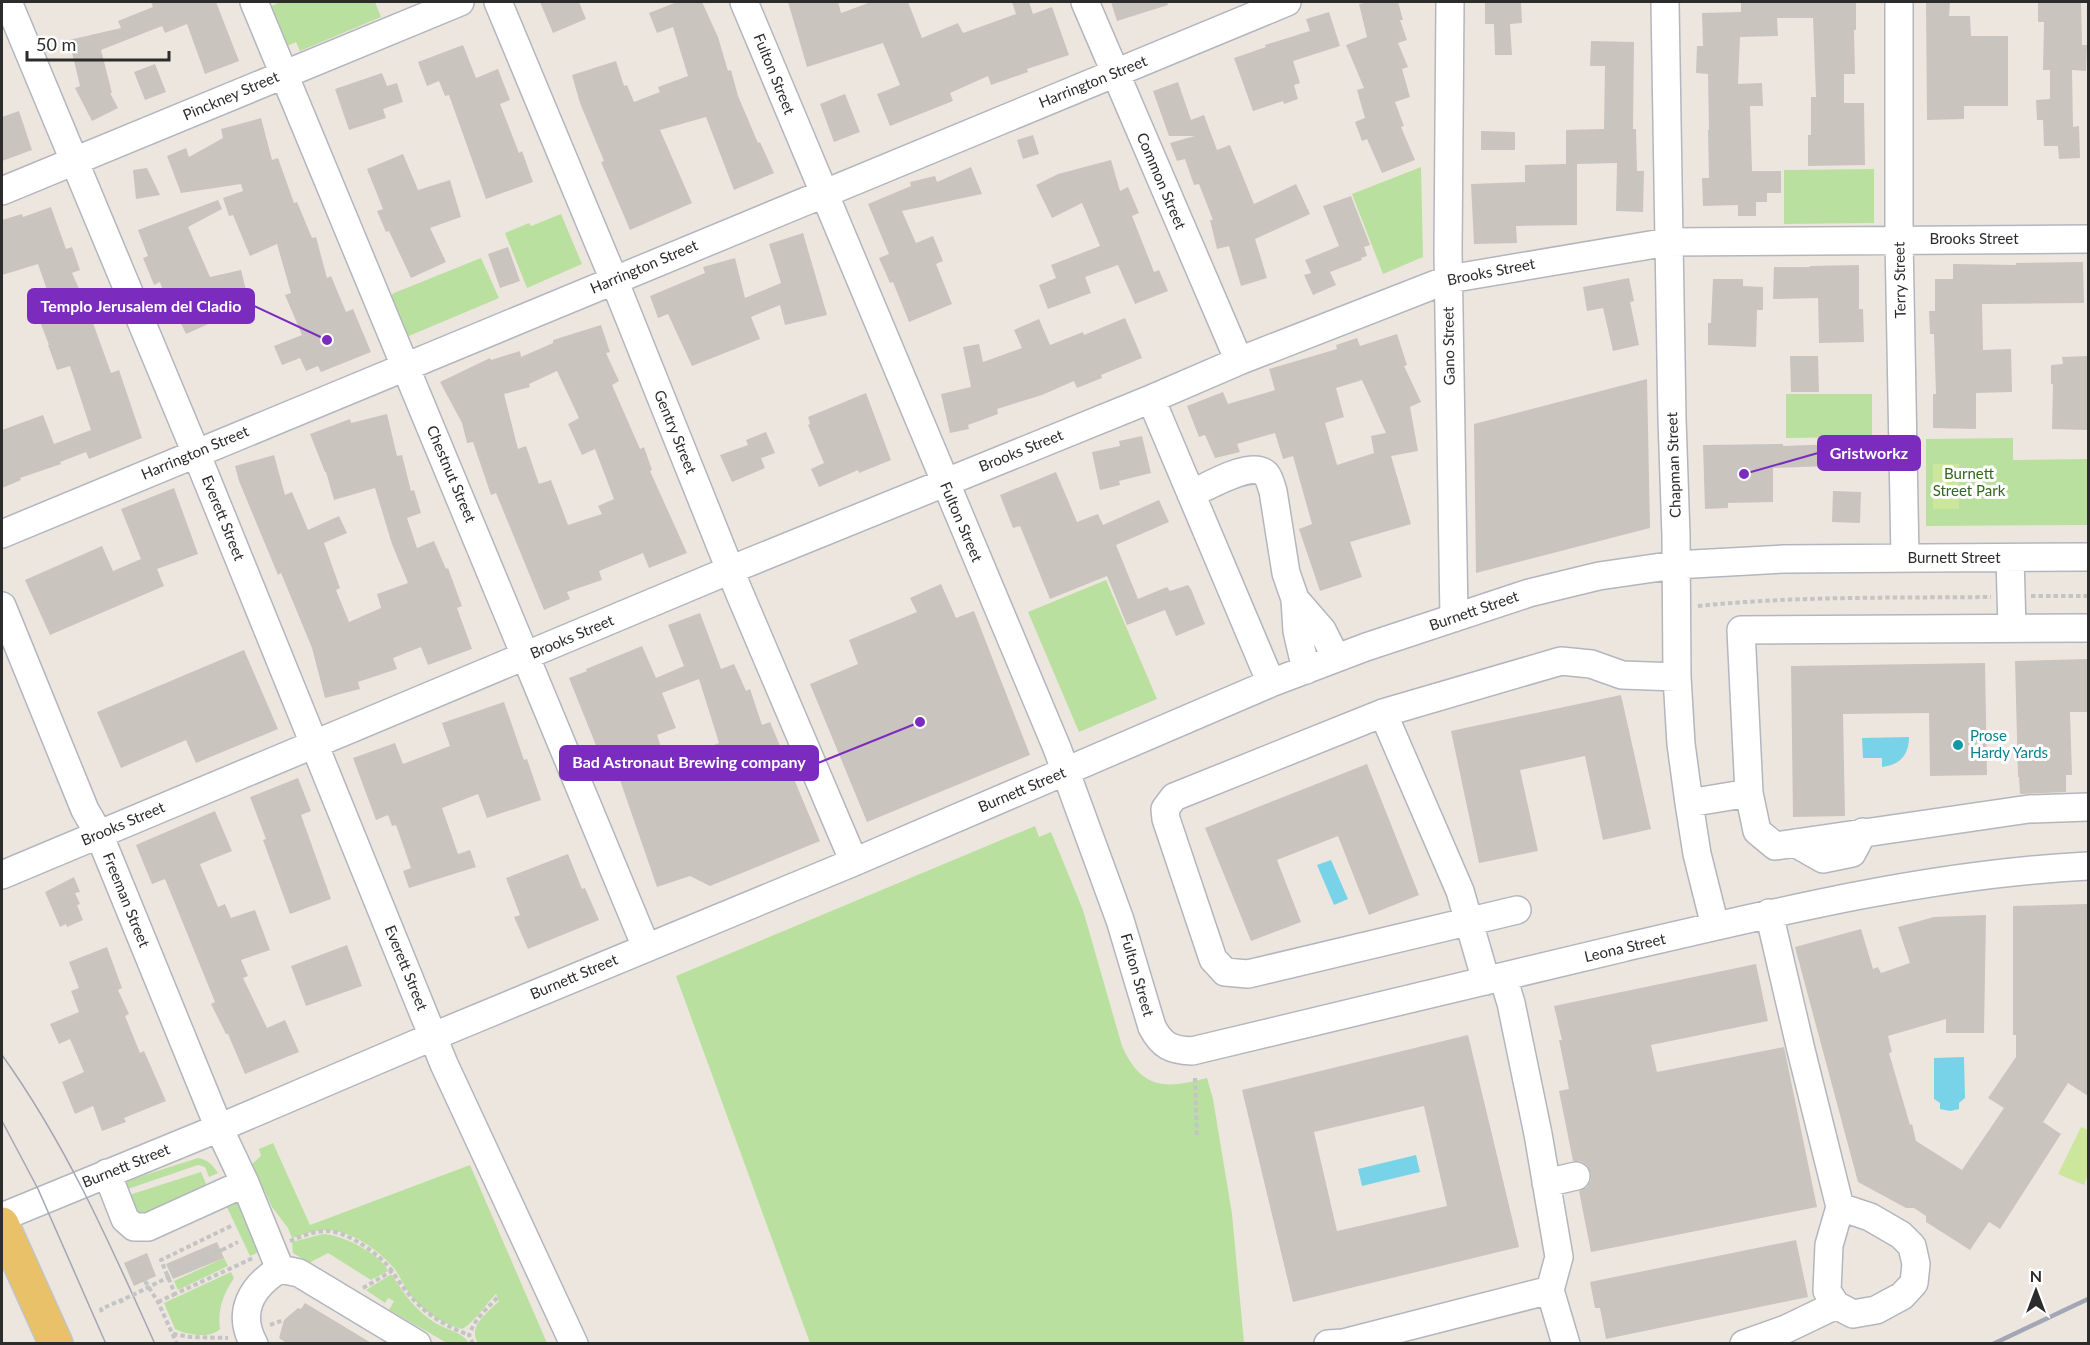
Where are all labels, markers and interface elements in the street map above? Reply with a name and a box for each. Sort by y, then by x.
scale bar [27,24,170,62]
street label: Fulton Street [751,31,799,117]
text: 50 m [36,33,76,55]
street label: Harrington Street [1036,51,1150,111]
street label: Pinckney Street [180,67,282,123]
street label: Common Street [1133,130,1191,232]
street label: Brooks Street [1929,229,2019,247]
street label: Harrington Street [587,235,701,297]
street label: Terry Street [1889,241,1909,318]
street label: Brooks Street [1445,254,1537,288]
callout: Templo Jerusalem del Cladio [28,289,254,323]
text: Templo Jerusalem del Cladio [41,296,241,315]
street label: Gano Street [1438,306,1458,385]
street label: Gentry Street [651,387,701,477]
street label: Chapman Street [1662,411,1684,518]
street label: Harrington Street [138,421,252,483]
street label: Chestnut Street [423,422,481,525]
street label: Brooks Street [976,425,1066,475]
callout: Gristworkz [1818,436,1920,470]
text: Gristworkz [1830,443,1908,462]
park label: Burnett Street Park [1933,464,2006,499]
street label: Everett Street [199,472,249,563]
street label: Fulton Street [937,479,987,565]
street label: Burnett Street [1907,548,2001,566]
street label: Burnett Street [1427,586,1521,634]
street label: Brooks Street [527,610,617,662]
place label: Prose Hardy Yards [1970,726,2048,761]
marker: Prose Hardy Yards [1951,738,1965,752]
callout: Bad Astronaut Brewing company [560,746,818,780]
text: Bad Astronaut Brewing company [572,752,806,771]
street label: Burnett Street [975,762,1069,816]
street label: Brooks Street [78,797,168,849]
street label: Freeman Street [100,850,154,950]
street label: Everett Street [382,922,432,1013]
street label: Leona Street [1582,929,1668,965]
street label: Fulton Street [1118,931,1159,1019]
street label: Burnett Street [527,949,621,1003]
street label: Burnett Street [79,1139,173,1191]
north arrow [2006,1261,2066,1321]
text: N [2030,1266,2042,1285]

